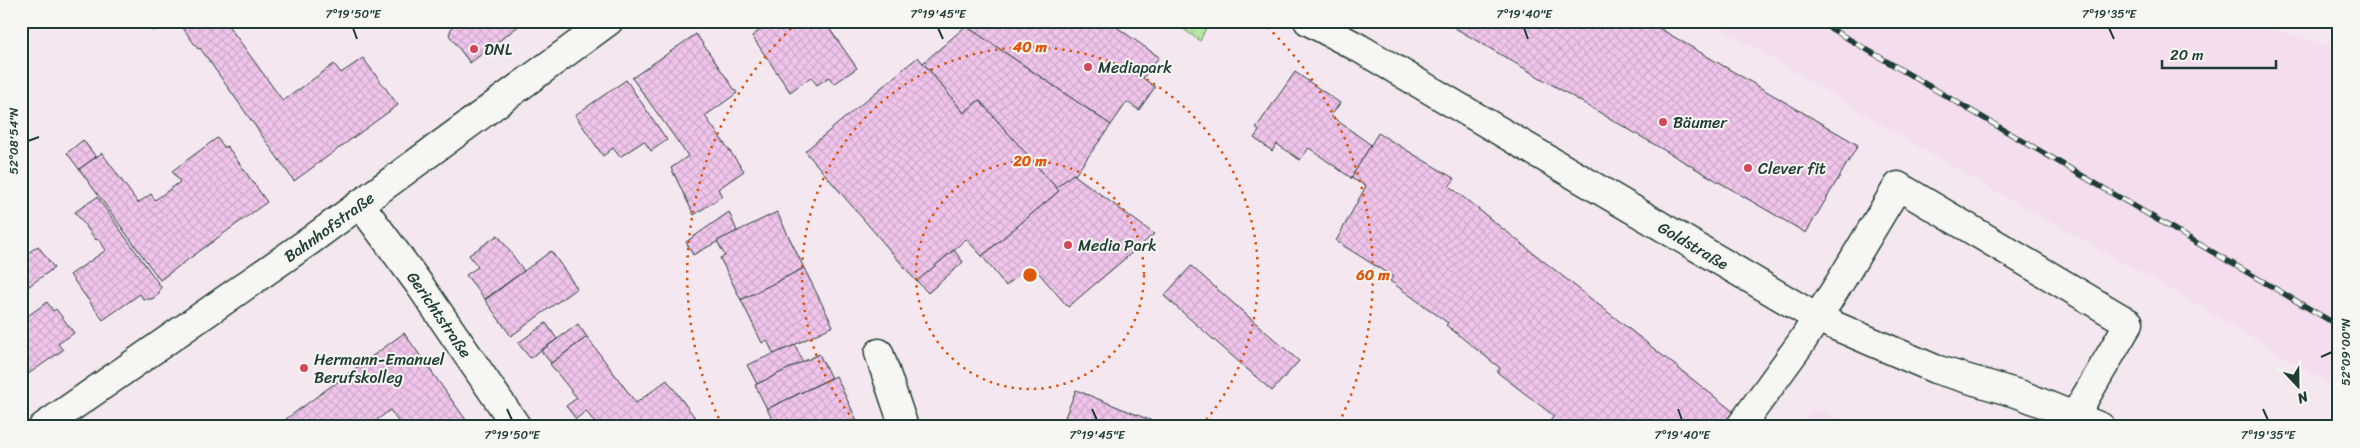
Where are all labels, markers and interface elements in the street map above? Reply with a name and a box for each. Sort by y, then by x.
text: 7°19'50"E [325,3,382,25]
text: 7°19'45"E [910,3,967,25]
text: 7°19'40"E [1496,3,1553,25]
text: 7°19'35"E [2082,3,2138,25]
text: 40 m [1012,34,1048,60]
place label: DNL [484,35,513,64]
scale bar [2162,38,2276,70]
text: 20 m [2170,42,2204,68]
marker: DNL [468,43,480,55]
place label: Mediapark [1098,53,1172,82]
marker: Mediapark [1082,61,1094,73]
text: 52°08'54"N [3,107,25,174]
place label: Bäumer [1673,108,1728,137]
marker: Bäumer [1657,116,1669,128]
text: 20 m [1012,148,1047,174]
place label: Clever fit [1758,154,1826,183]
marker: Clever fit [1742,162,1754,174]
street label: Bahnhofstraße [277,184,380,270]
street label: Goldstraße [1653,213,1735,278]
place label: Media Park [1078,231,1157,260]
marker: Media Park [1062,239,1074,251]
text: 60 m [1355,262,1390,288]
street label: Gerichtstraße [399,264,480,364]
centre of rings [1021,266,1039,284]
text: 52°09'00"N [2335,318,2357,386]
place label: Hermann-Emanuel Berufskolleg [314,345,445,392]
north arrow [2272,360,2322,410]
marker: Hermann-Emanuel Berufskolleg [298,362,310,374]
text: N [2293,384,2313,411]
text: 7°19'50"E [484,424,541,446]
text: 7°19'45"E [1069,424,1126,446]
text: 7°19'40"E [1654,424,1711,446]
text: 7°19'35"E [2241,424,2297,446]

